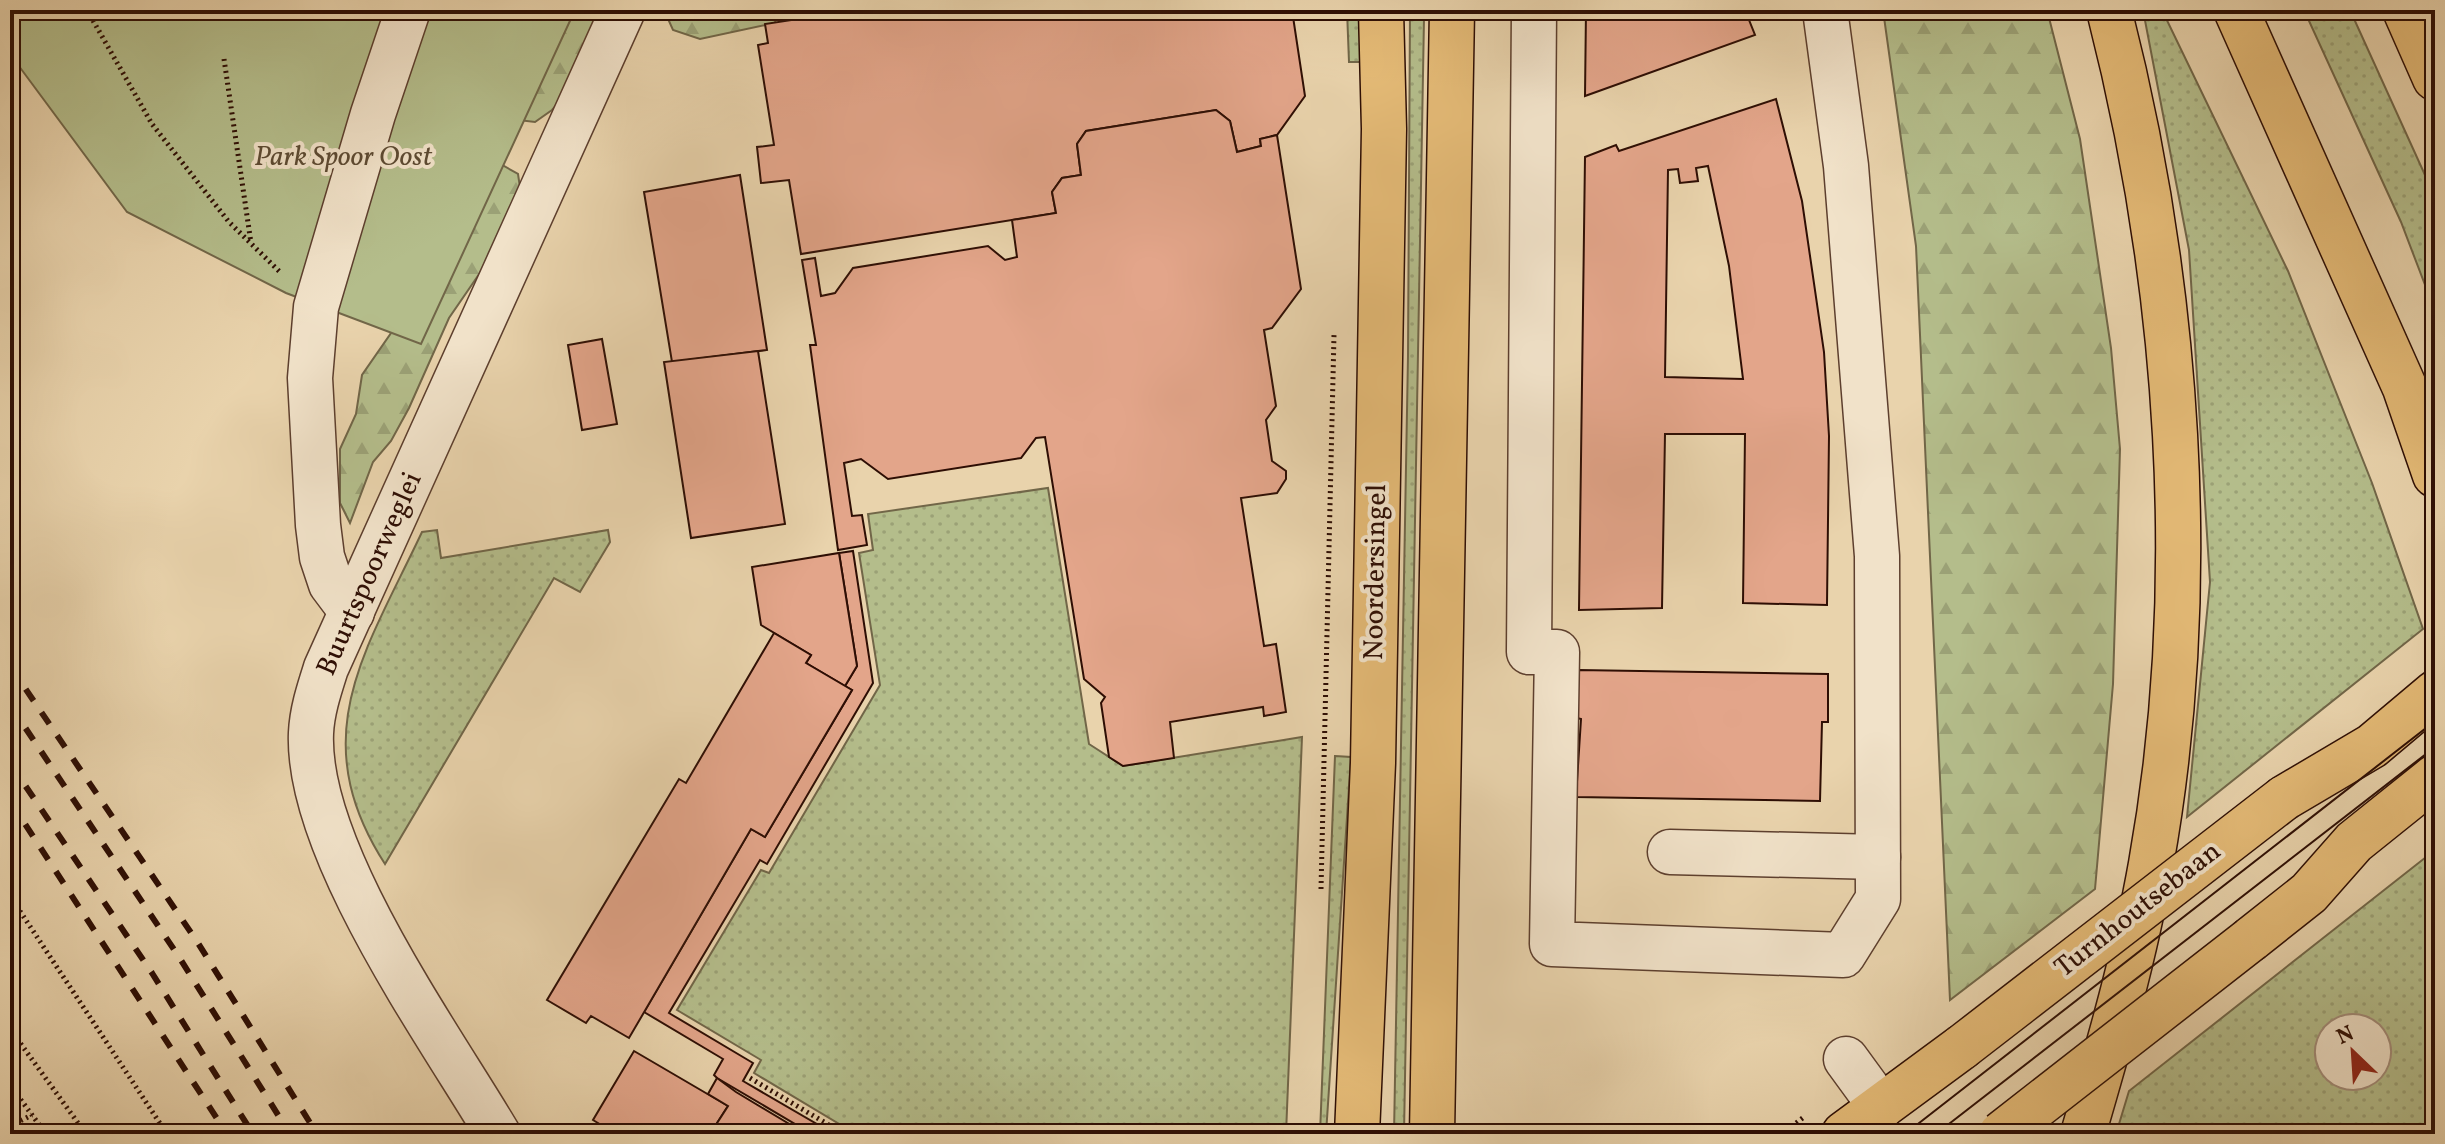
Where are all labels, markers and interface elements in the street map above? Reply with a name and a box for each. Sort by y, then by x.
park label: Park Spoor Oost [254,138,433,177]
street label: Buurtspoorweglei [308,466,432,682]
street label: Noordersingel [1355,484,1397,660]
street label: Turnhoutsebaan [2047,833,2229,987]
north arrow [2313,1012,2393,1092]
text: N [2332,1019,2359,1054]

